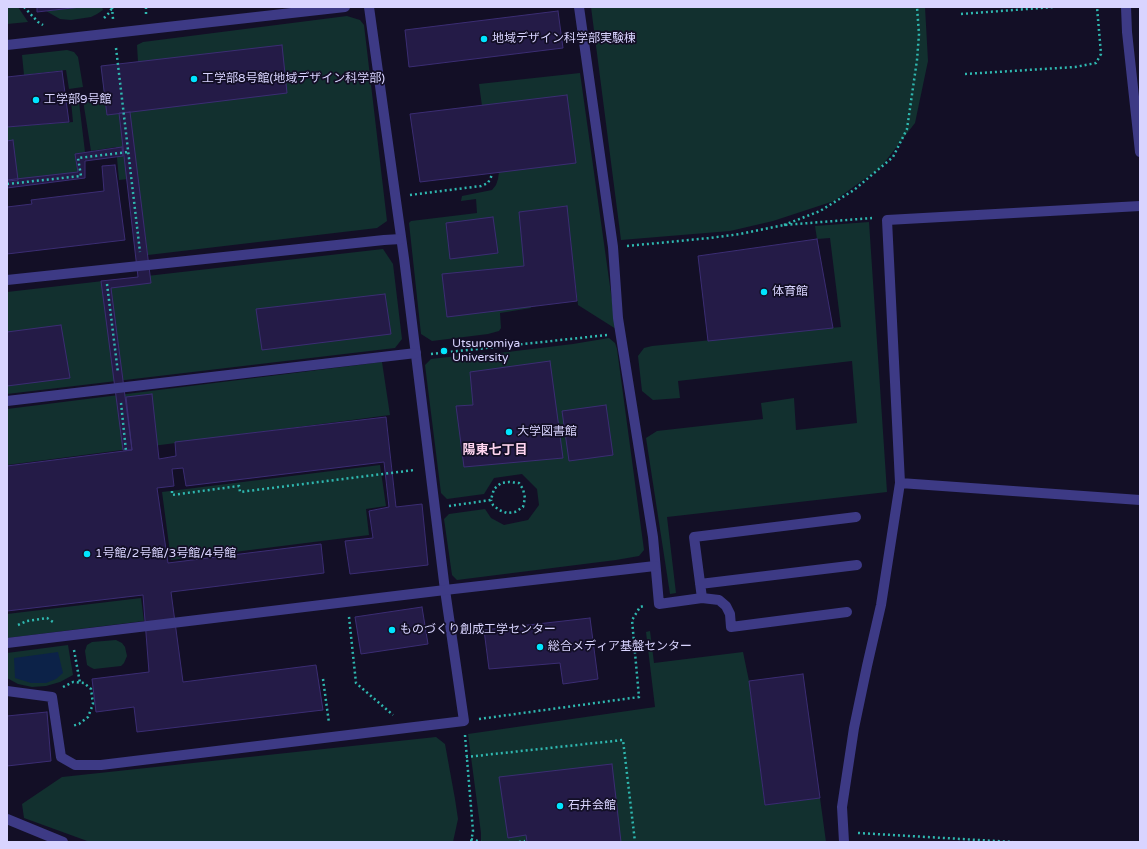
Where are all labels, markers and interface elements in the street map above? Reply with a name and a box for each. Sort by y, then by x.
place label: 地域デザイン科学部実験棟 [492,32,636,46]
marker: 地域デザイン科学部実験棟 [479,34,489,44]
place label: 工学部8号館(地域デザイン科学部) [202,72,385,86]
marker: 工学部8号館(地域デザイン科学部) [189,74,199,84]
place label: 工学部9号館 [44,93,112,107]
marker: 工学部9号館 [31,95,41,105]
place label: 体育館 [772,285,808,299]
marker: 体育館 [759,287,769,297]
place label: Utsunomiya University [452,337,520,365]
marker: Utsunomiya University [439,346,449,356]
place label: 大学図書館 [517,425,577,439]
marker: 大学図書館 [504,427,514,437]
district label: 陽東七丁目 [463,443,527,459]
place label: 1号館/2号館/3号館/4号館 [95,547,236,561]
marker: 1号館/2号館/3号館/4号館 [82,549,92,559]
place label: ものづくり創成工学センター [400,623,556,637]
marker: ものづくり創成工学センター [387,625,397,635]
place label: 総合メディア基盤センター [548,640,692,654]
marker: 総合メディア基盤センター [535,642,545,652]
place label: 石井会館 [568,799,616,813]
marker: 石井会館 [555,801,565,811]

